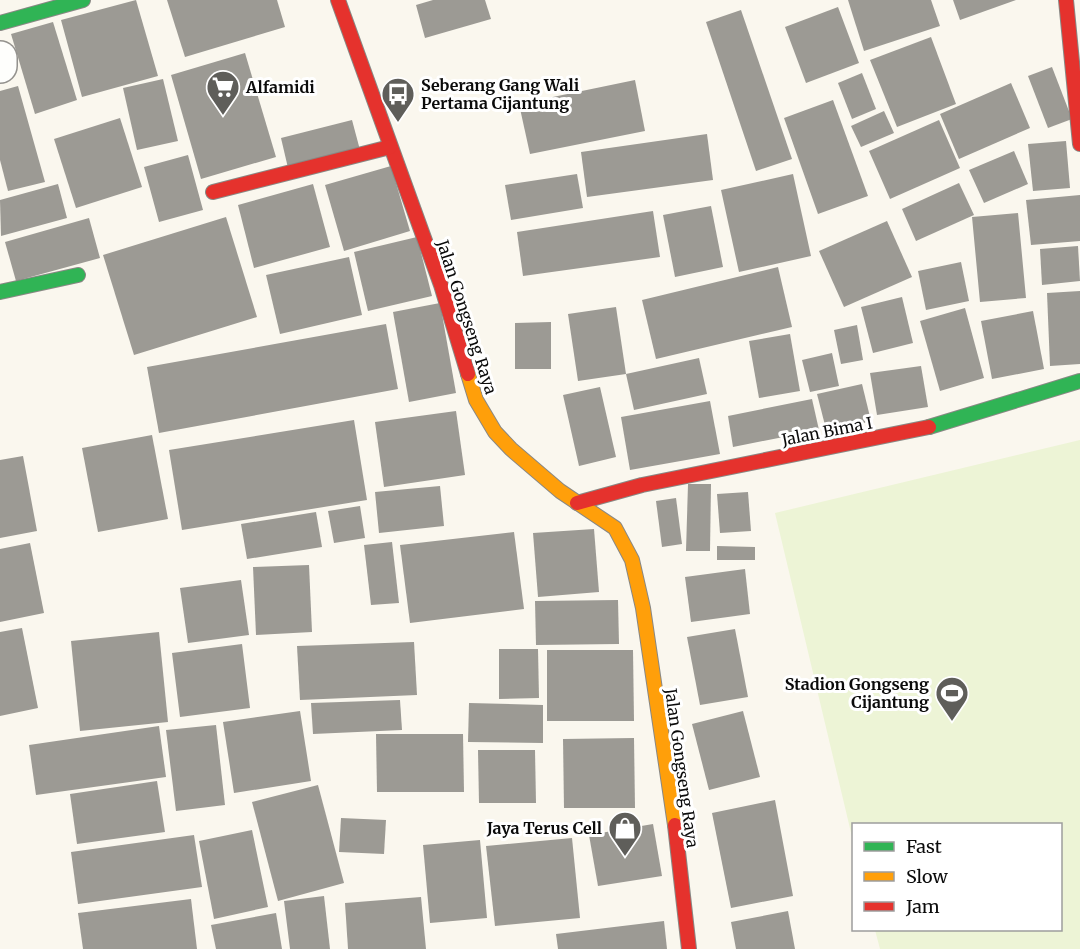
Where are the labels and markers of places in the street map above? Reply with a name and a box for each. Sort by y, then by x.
supermarket icon: Alfamidi [205,69,241,116]
place label: Seberang Gang Wali Pertama Cijantung [421,75,580,113]
bus stop icon: Seberang Gang Wali Pertama Cijantung [380,76,416,123]
place label: Alfamidi [245,77,315,97]
place label: Stadion Gongseng Cijantung [785,674,929,712]
sports icon: Stadion Gongseng Cijantung [934,675,970,722]
shop icon: Jaya Terus Cell [607,810,643,857]
place label: Jaya Terus Cell [486,818,602,838]

